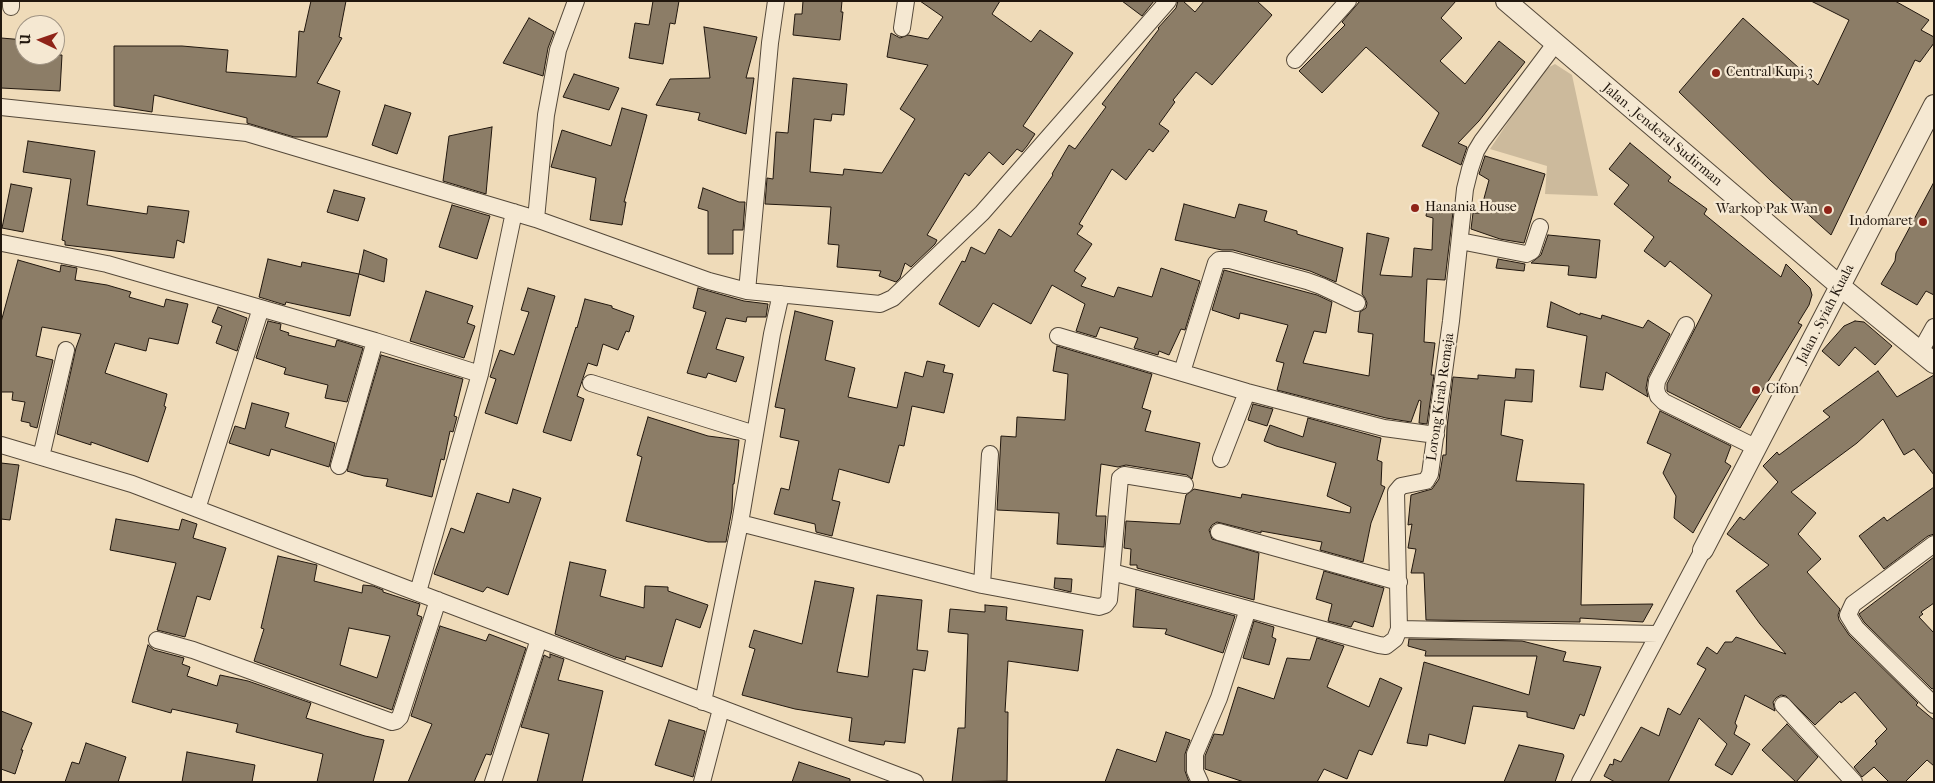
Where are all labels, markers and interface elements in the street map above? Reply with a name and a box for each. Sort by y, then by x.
north arrow [15,15,65,65]
text: U [17,33,34,45]
place label: Central Kupi 3 [1726,65,1813,81]
marker: Central Kupi 3 [1710,67,1722,79]
street label: Jalan . Jenderal Sudirman [1599,80,1725,190]
place label: Hanania House [1425,200,1517,216]
marker: Hanania House [1409,202,1421,214]
place label: Warkop Pak Wan [1716,202,1818,218]
marker: Warkop Pak Wan [1822,204,1834,216]
place label: Indomaret [1849,214,1913,230]
marker: Indomaret [1917,216,1929,228]
street label: Jalan . Syiah Kuala [1794,262,1858,366]
street label: Lorong Kirab Remaja [1424,332,1458,462]
place label: Cifon [1766,382,1799,398]
marker: Cifon [1750,384,1762,396]

